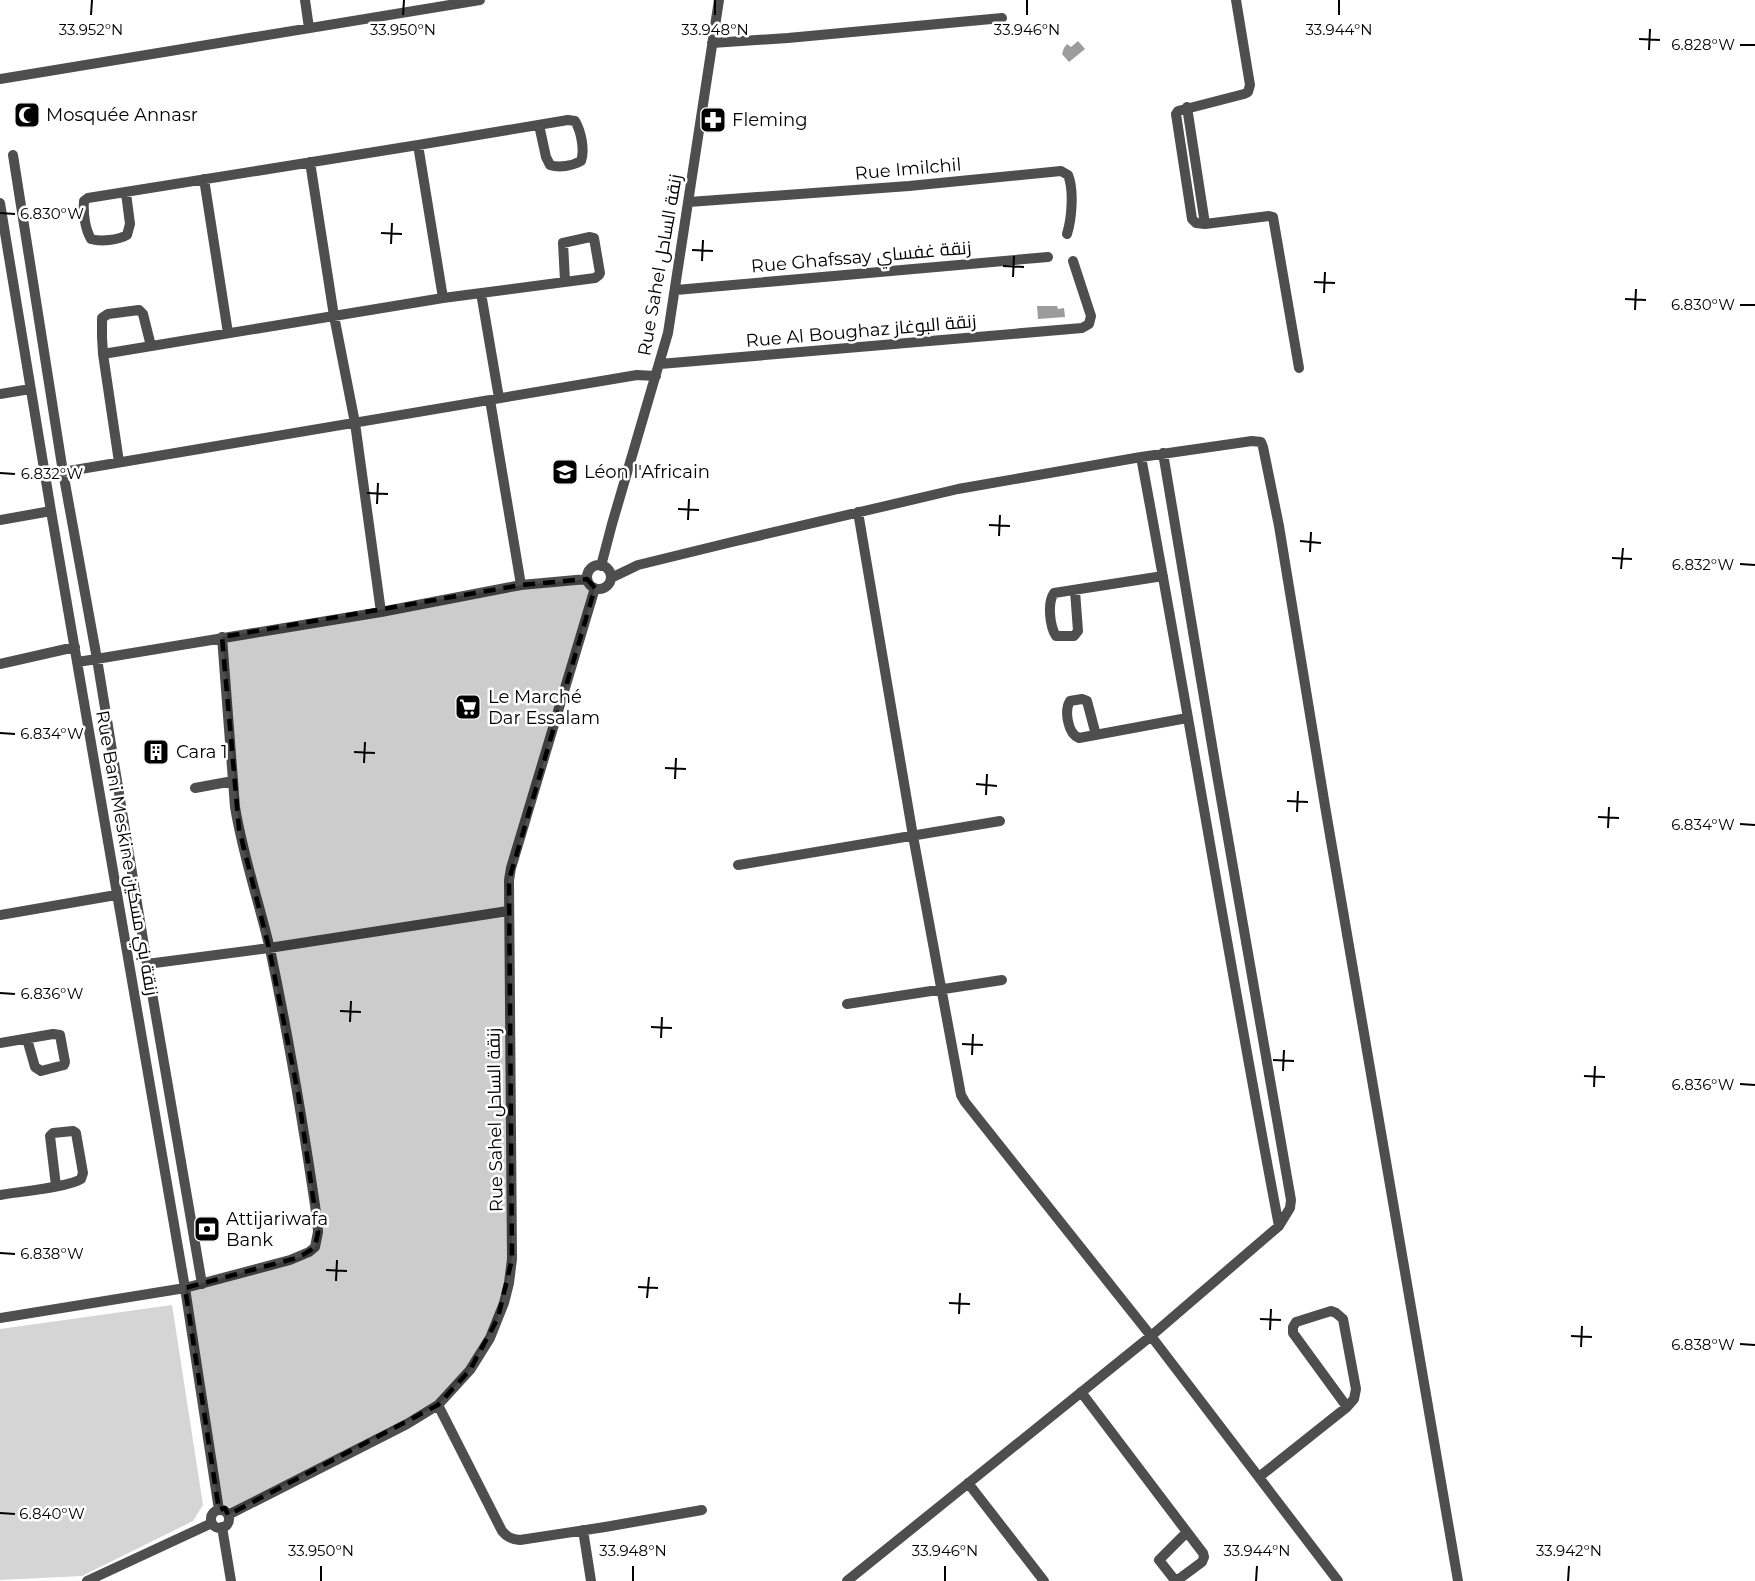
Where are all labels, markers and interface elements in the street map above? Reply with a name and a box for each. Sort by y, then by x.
text: 33.952°N [59,20,123,39]
text: 33.950°N [370,20,436,39]
text: 33.948°N [681,20,749,39]
text: 33.946°N [994,20,1060,39]
text: 33.944°N [1305,20,1373,39]
text: 6.828°W [1671,35,1735,54]
mosque icon: Mosquée Annasr [12,100,42,130]
place label: Mosquée Annasr [46,104,198,126]
pharmacy icon: Fleming [698,105,728,135]
place label: Fleming [732,109,808,131]
street label: Rue Imilchil [854,153,962,185]
street label: Rue Sahel زنقة الساحل [633,172,687,358]
text: 6.830°W [20,204,84,223]
street label: Rue Ghafssay زنقة غفساي [750,236,972,281]
text: 6.830°W [1671,295,1735,314]
street label: Rue Al Boughaz زنقة البوغاز [745,310,977,352]
school or university icon: Léon l'Africain [550,457,580,487]
place label: Léon l'Africain [584,461,710,483]
text: 6.832°W [21,464,84,483]
text: 6.832°W [1672,555,1735,574]
place label: Le Marché Dar Essalam [488,686,600,729]
supermarket icon: Le Marché Dar Essalam [453,692,483,722]
street label: Rue Bani Meskine زنقة بني مسكين [88,709,163,998]
text: 6.834°W [20,724,84,743]
building icon: Cara 1 [141,737,171,767]
place label: Cara 1 [176,741,228,763]
text: 6.834°W [1671,815,1735,834]
text: 6.836°W [21,984,84,1003]
street label: Rue Sahel زنقة الساحل [482,1028,508,1212]
text: 6.836°W [1672,1075,1735,1094]
place label: Attijariwafa Bank [226,1208,328,1251]
bank icon: Attijariwafa Bank [192,1214,222,1244]
text: 6.838°W [20,1244,84,1263]
text: 6.838°W [1671,1335,1735,1354]
text: 6.840°W [19,1504,85,1523]
text: 33.950°N [288,1541,354,1560]
text: 33.948°N [599,1541,667,1560]
text: 33.946°N [912,1541,978,1560]
text: 33.944°N [1223,1541,1291,1560]
text: 33.942°N [1536,1541,1602,1560]

